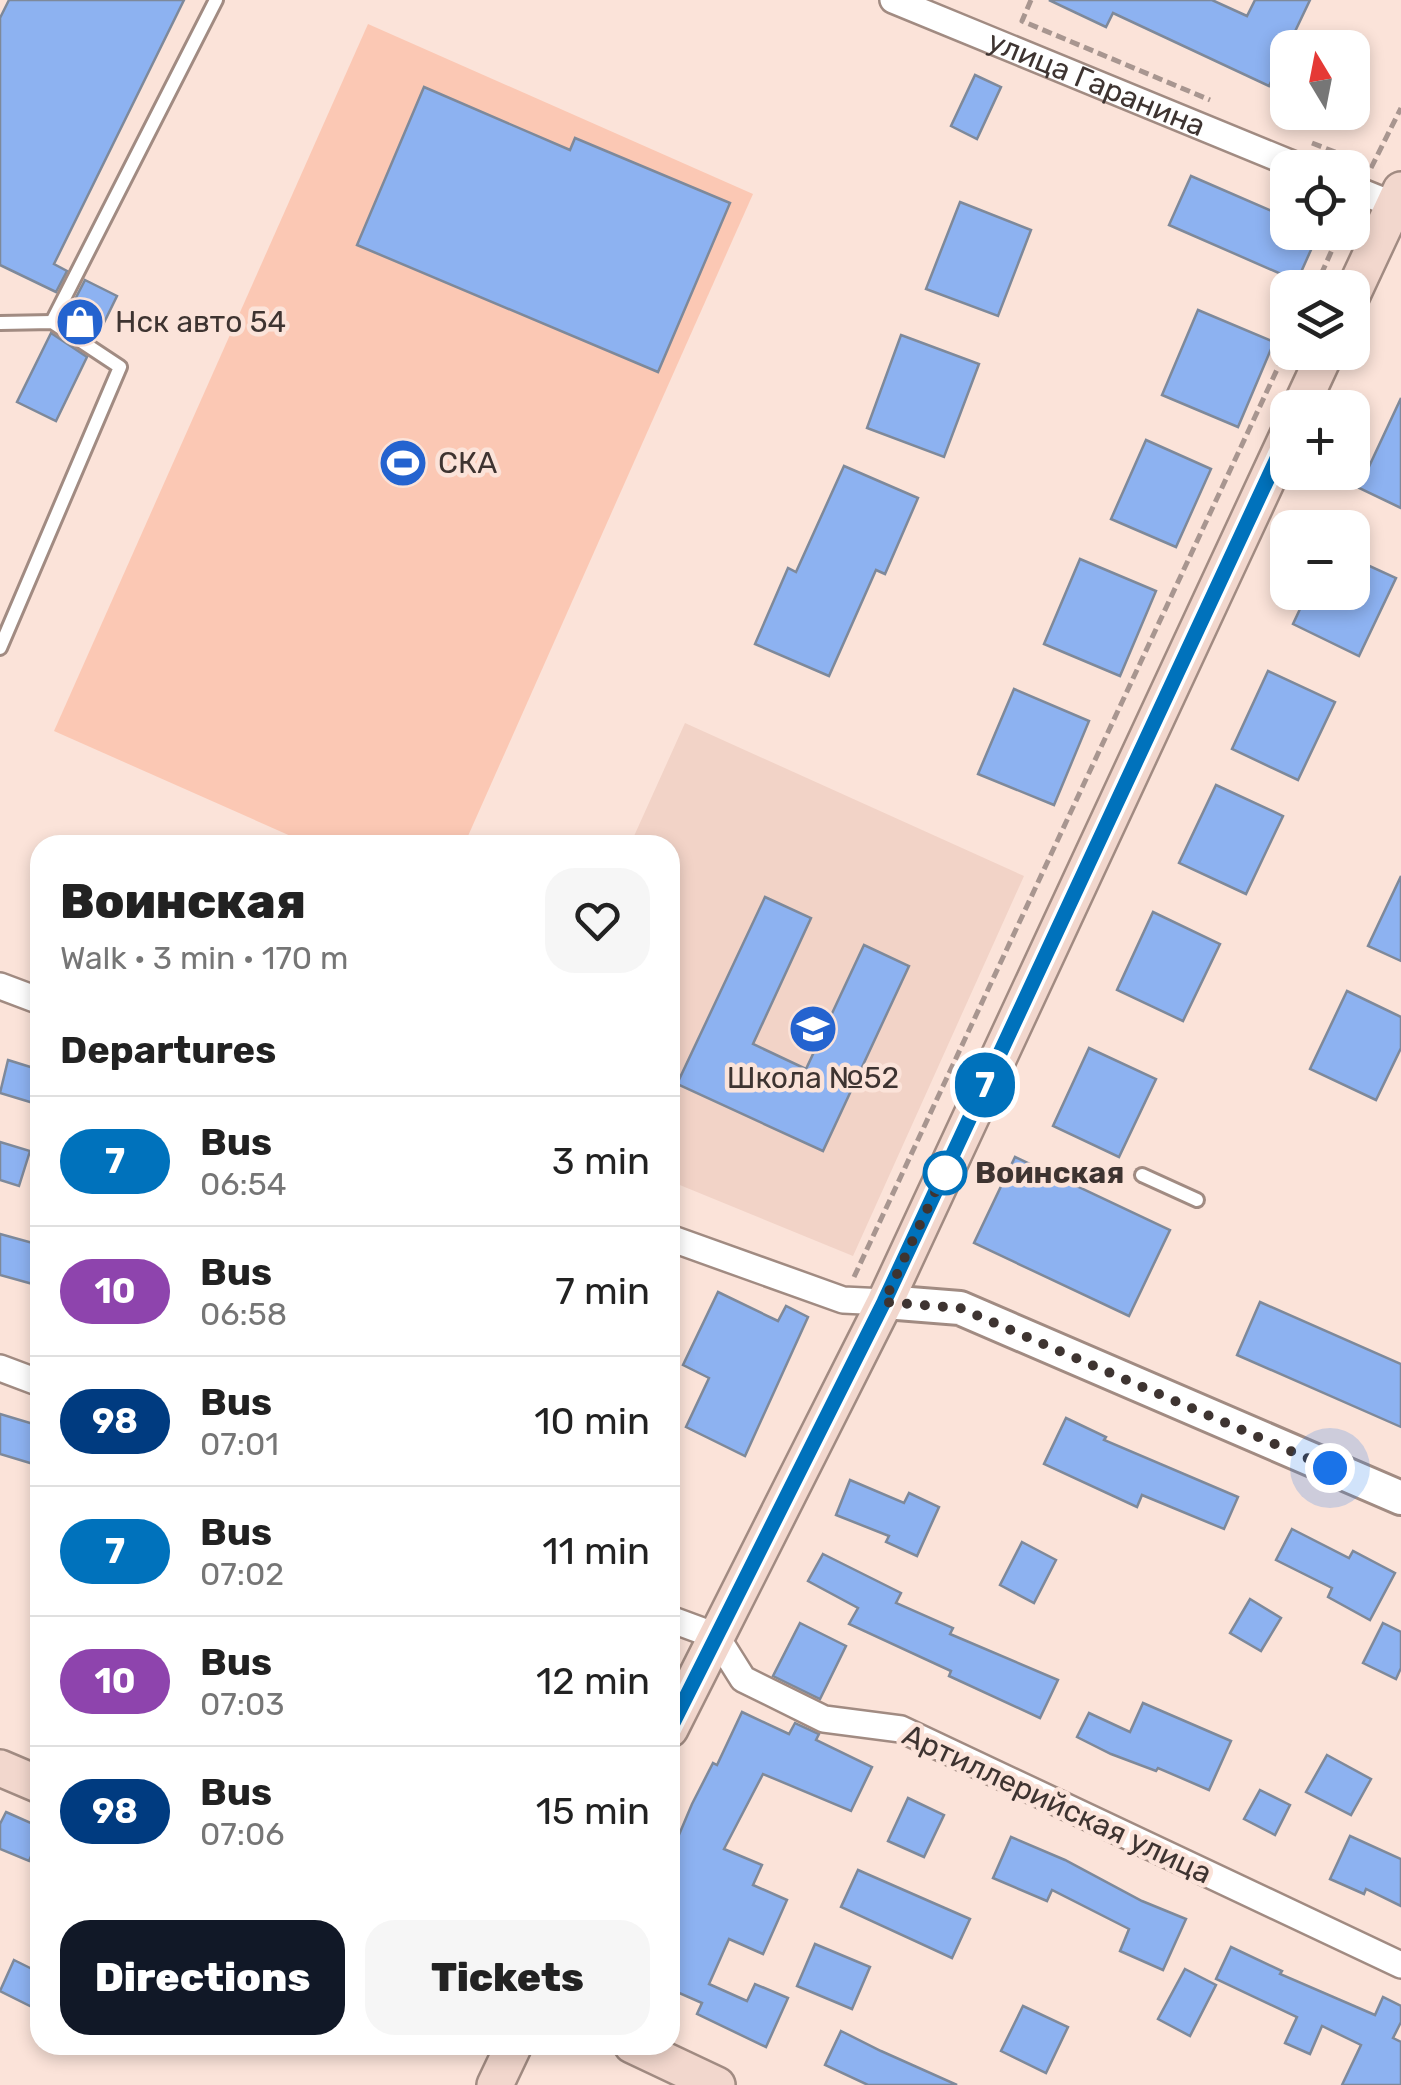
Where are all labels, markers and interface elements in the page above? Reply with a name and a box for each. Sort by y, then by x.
street label: улица Гаранина [982,23,1211,144]
north arrow [1270,30,1370,130]
map controls [1270,30,1370,610]
button: locate [1270,150,1370,250]
button: layers [1270,270,1370,370]
shop icon: Нск авто 54 [54,296,106,348]
place label: Нск авто 54 [115,304,286,340]
button: + [1270,390,1370,490]
sports icon: СКА [377,437,429,489]
place label: СКА [438,445,497,481]
button: − [1270,510,1370,610]
button: heart [545,868,650,973]
text: Воинская [60,873,306,930]
text: Walk · 3 min · 170 m [60,939,348,977]
school or university icon: Школа №52 [787,1003,839,1055]
text: Departures [60,1027,276,1073]
line badge: 7 [952,1052,1018,1118]
place label: Школа №52 [727,1060,899,1096]
text: 7 [975,1064,995,1106]
text: Bus [200,1119,272,1165]
text: 3 min [552,1138,650,1184]
text: 7 [105,1140,125,1182]
marker: Воинская [924,1152,966,1194]
place label: Воинская [975,1155,1124,1191]
text: 06:54 [200,1165,287,1203]
text: Bus [200,1249,272,1295]
text: 7 min [555,1268,650,1314]
text: 10 [94,1270,136,1312]
text: 06:58 [200,1295,287,1333]
text: Bus [200,1379,272,1425]
text: 10 min [534,1398,650,1444]
text: 98 [92,1400,138,1442]
text: 07:01 [200,1425,279,1463]
your location [1305,1443,1355,1493]
text: Bus [200,1509,272,1555]
text: 11 min [542,1528,650,1574]
text: 7 [105,1530,125,1572]
text: 07:02 [200,1555,284,1593]
text: Bus [200,1639,272,1685]
text: 12 min [536,1658,650,1704]
text: 10 [94,1660,136,1702]
text: 07:03 [200,1685,284,1723]
street label: Артиллерийская улица [897,1717,1217,1891]
text: Bus [200,1769,272,1815]
text: 15 min [536,1788,650,1834]
text: 98 [92,1790,138,1832]
text: 07:06 [200,1815,285,1853]
button: Directions [60,1920,345,2035]
button: Tickets [365,1920,650,2035]

